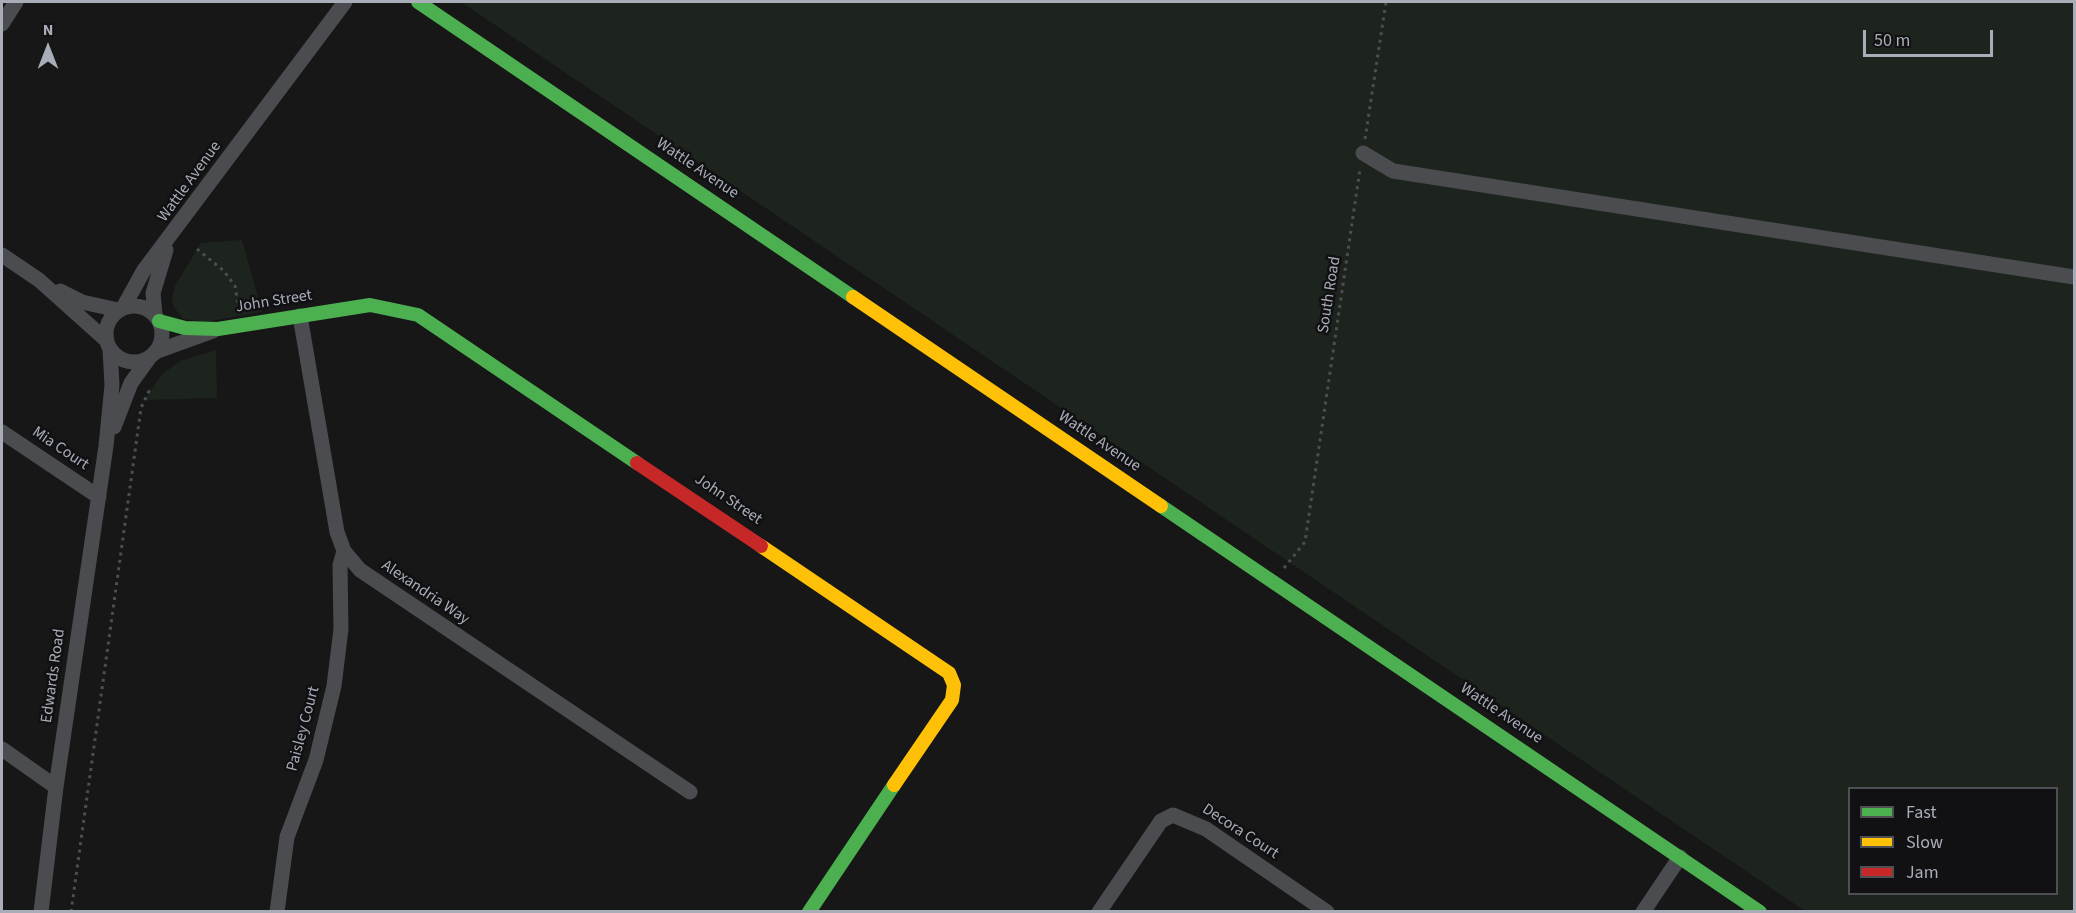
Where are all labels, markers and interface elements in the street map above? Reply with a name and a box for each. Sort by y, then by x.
north arrow [18,18,78,78]
scale bar [1866,18,1996,56]
text: N [43,19,53,41]
text: 50 m [1874,28,1910,53]
street label: Wattle Avenue [652,134,742,204]
street label: Wattle Avenue [154,138,226,226]
street label: South Road [1314,255,1346,335]
street label: John Street [234,286,314,318]
street label: Wattle Avenue [1054,407,1144,477]
street label: Mia Court [28,423,92,475]
street label: John Street [691,470,765,530]
street label: Alexandria Way [377,557,473,629]
street label: Edwards Road [38,628,70,724]
street label: Wattle Avenue [1456,679,1546,749]
street label: Paisley Court [283,684,325,774]
legend [1848,787,2058,895]
street label: Decora Court [1198,800,1282,864]
text: Fast [1906,800,1937,825]
text: Slow [1906,830,1943,855]
text: Jam [1906,860,1939,885]

